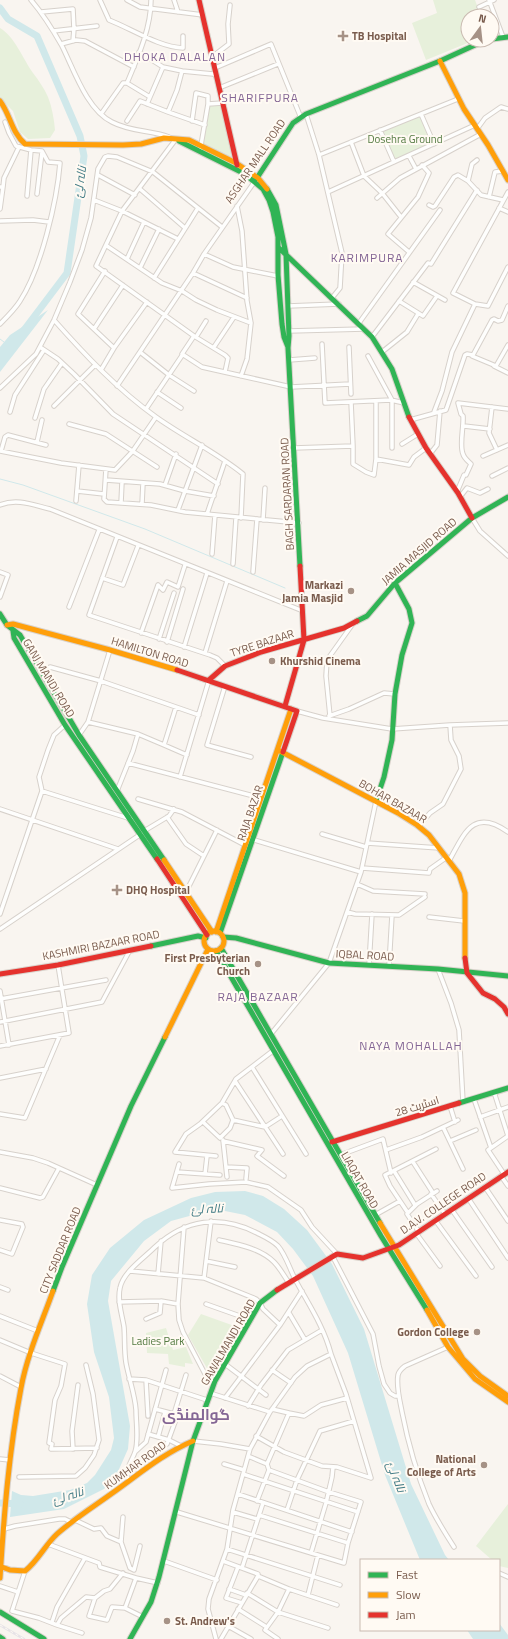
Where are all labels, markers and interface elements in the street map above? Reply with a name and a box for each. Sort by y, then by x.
north arrow [460,8,500,48]
text: N [477,10,488,27]
place label: TB Hospital [352,28,407,44]
marker: TB Hospital [337,30,349,42]
district label: DHOKA DALALAN [124,47,226,66]
district label: SHARIFPURA [221,88,299,107]
street label: ASGHAR MALL ROAD [221,116,289,206]
park label: Dosehra Ground [367,131,443,147]
water label: نالہ لئ [68,163,91,199]
district label: KARIMPURA [331,248,403,267]
street label: BAGH SARDARAN ROAD [276,437,298,551]
street label: JAMIA MASJID ROAD [378,514,460,588]
place label: Markazi Jamia Masjid [282,577,343,606]
marker: Markazi Jamia Masjid [346,586,356,596]
street label: TYRE BAZAAR [228,625,296,661]
street label: HAMILTON ROAD [109,633,191,671]
street label: GANJ MANDI ROAD [19,636,79,720]
place label: Khurshid Cinema [280,653,361,669]
marker: Khurshid Cinema [267,656,277,666]
street label: BOHAR BAZAAR [356,775,430,827]
street label: RAJA BAZAR [233,783,267,843]
place label: DHQ Hospital [126,882,190,898]
marker: DHQ Hospital [111,884,123,896]
street label: KASHMIRI BAZAAR ROAD [41,926,161,964]
street label: IQBAL ROAD [335,945,395,965]
place label: First Presbyterian Church [165,950,250,979]
marker: First Presbyterian Church [253,959,263,969]
district label: RAJA BAZAAR [217,987,299,1006]
district label: NAYA MOHALLAH [359,1036,463,1055]
street label: اسٹریٹ 28 [393,1092,441,1120]
street label: LIAQAT ROAD [337,1149,383,1211]
street label: D.A.V. COLLEGE ROAD [397,1168,489,1238]
water label: نالہ لئ [191,1198,225,1219]
street label: CITY SADDAR ROAD [35,1204,85,1296]
street label: GAWALMANDI ROAD [197,1296,259,1388]
place label: Gordon College [397,1324,469,1340]
marker: Gordon College [472,1327,482,1337]
park label: Ladies Park [131,1333,185,1349]
district label: گوالمنڈی [162,1403,230,1426]
street label: KUMHAR ROAD [101,1437,169,1493]
place label: National College of Arts [407,1451,476,1480]
water label: نالہ لئ [382,1458,412,1497]
marker: National College of Arts [479,1460,489,1470]
water label: نالہ لئ [50,1481,88,1509]
legend [360,1559,500,1631]
text: Fast [396,1565,419,1584]
text: Slow [396,1585,421,1604]
text: Jam [396,1605,416,1624]
place label: St. Andrew's [175,1613,235,1629]
marker: St. Andrew's [162,1616,172,1626]

